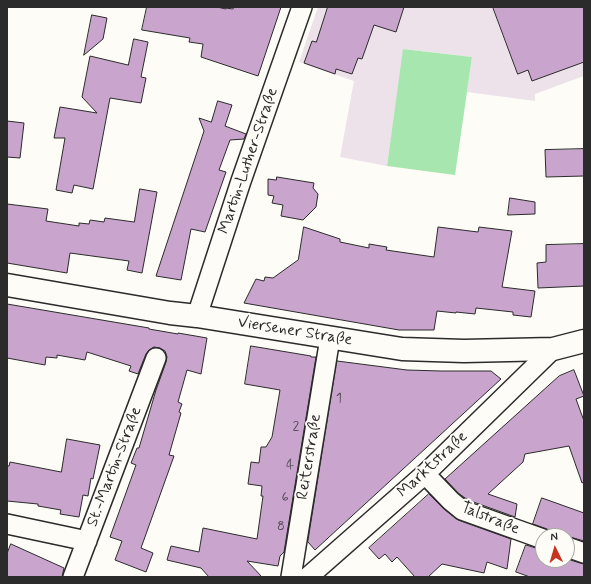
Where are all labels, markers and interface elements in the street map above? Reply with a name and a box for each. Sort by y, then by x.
street label: Martin-Luther-Straße [215,85,283,237]
street label: Viersener Straße [236,313,354,351]
house number: 1 [336,391,342,407]
street label: St.-Martin-Straße [83,404,147,530]
street label: Reiterstraße [294,413,326,501]
house number: 2 [293,419,299,435]
street label: Marktstraße [394,428,472,502]
house number: 4 [286,458,294,474]
house number: 6 [281,490,289,506]
street label: Talstraße [458,499,522,539]
house number: 8 [277,519,285,535]
north arrow [535,528,575,568]
text: N [550,530,558,544]

